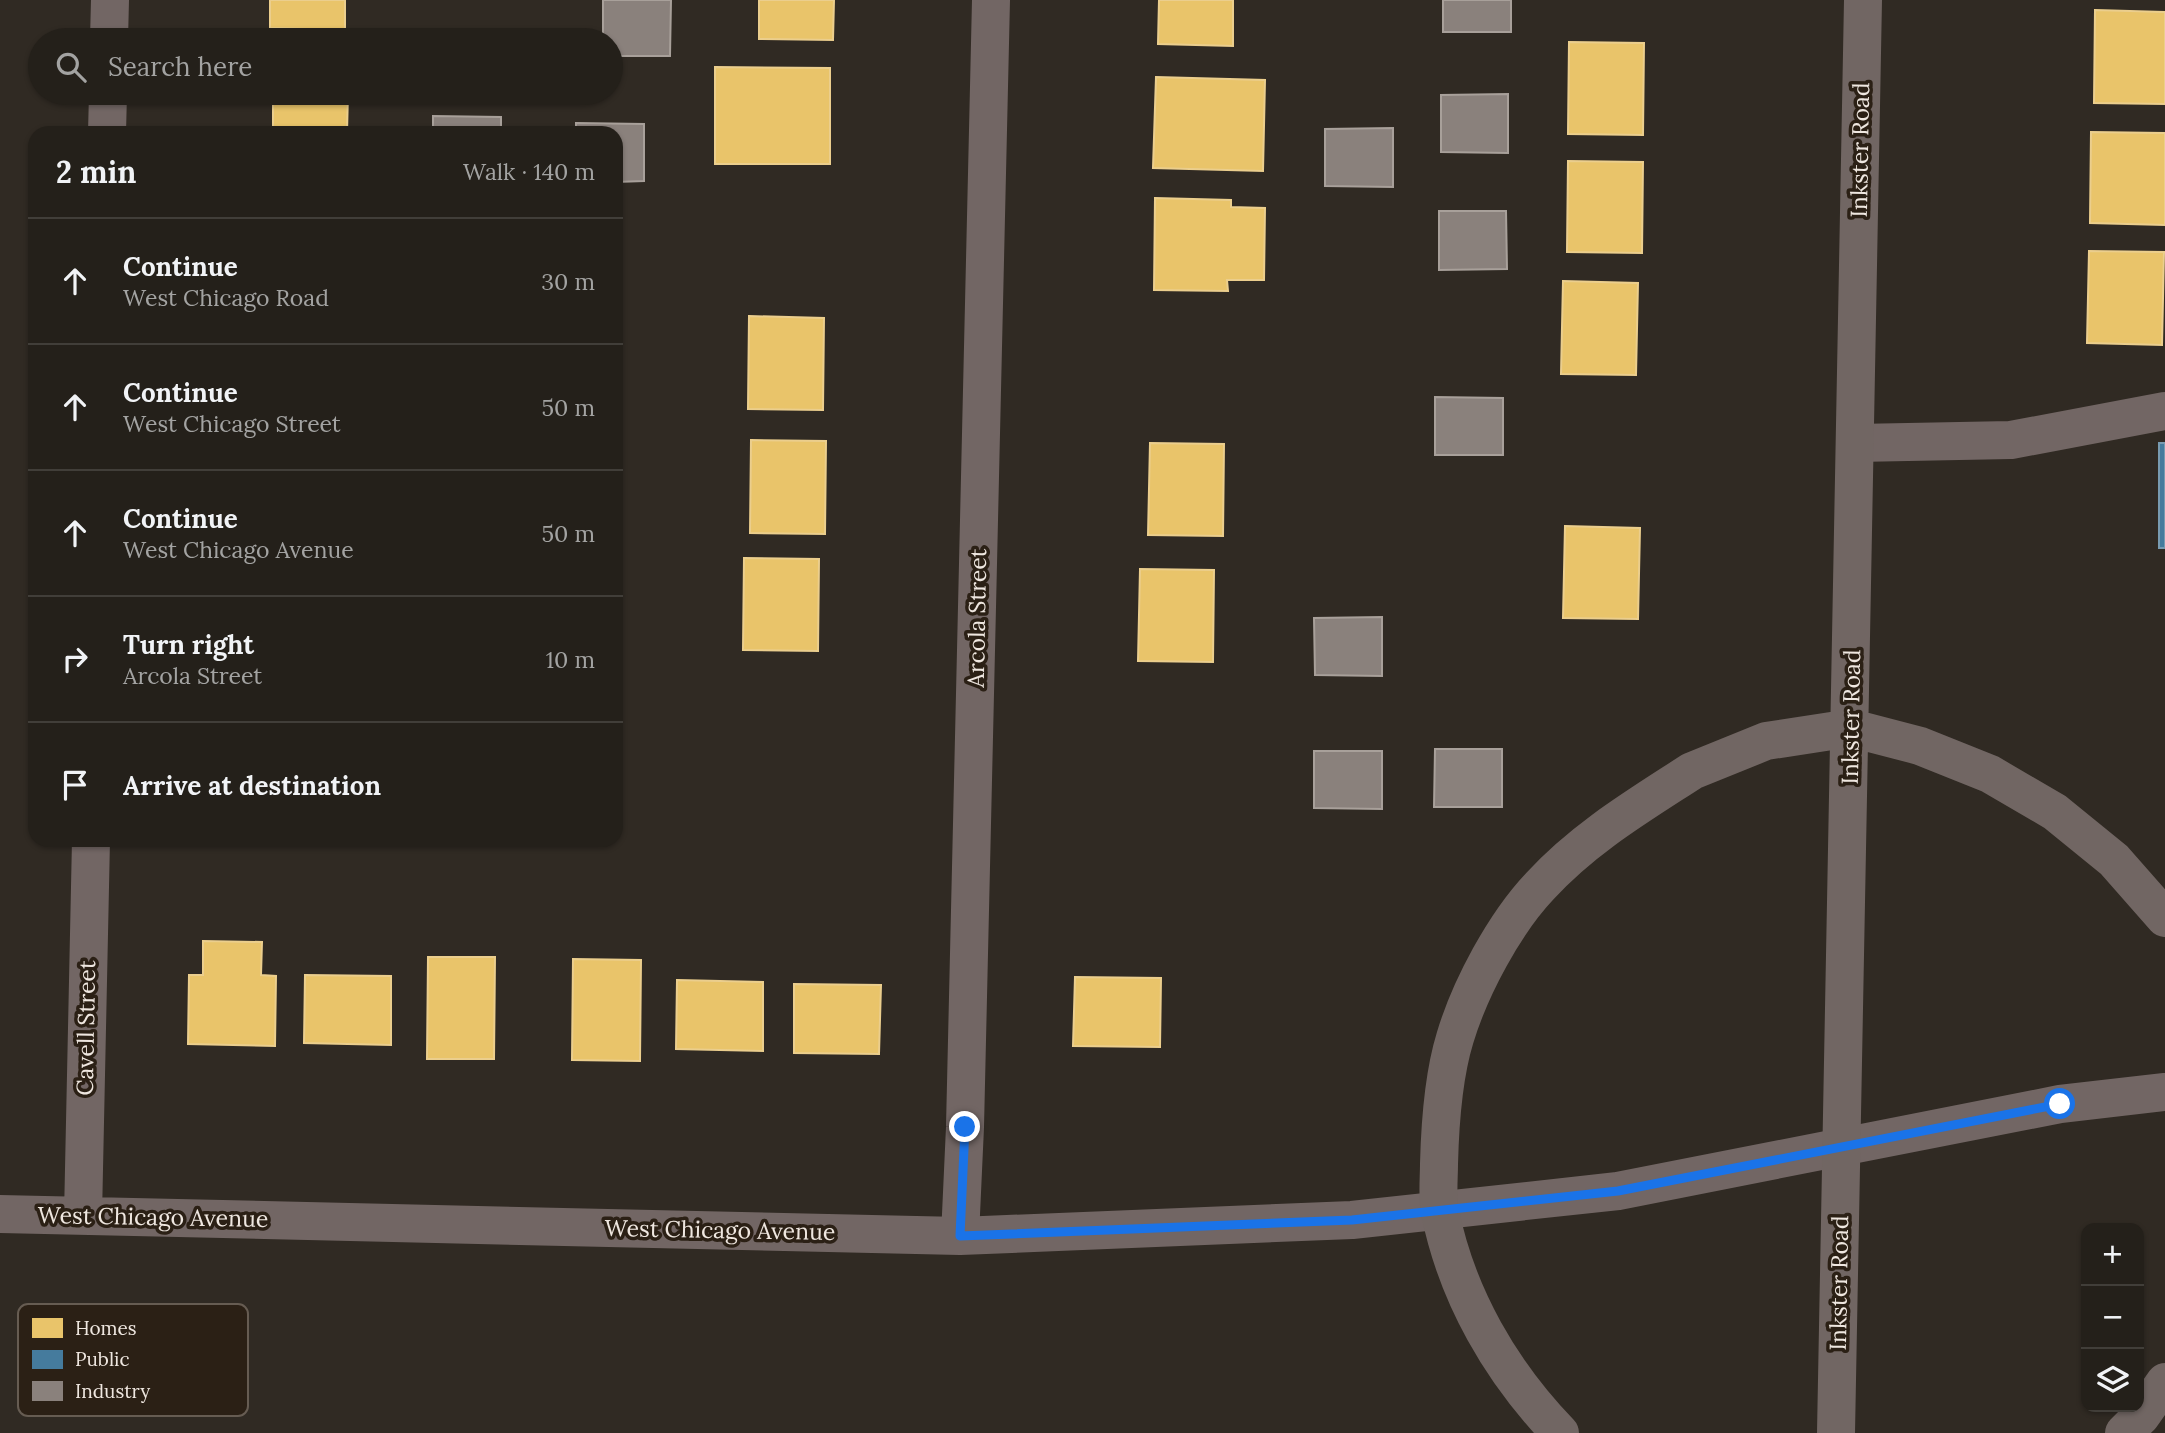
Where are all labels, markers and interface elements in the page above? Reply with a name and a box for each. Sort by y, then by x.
search box [28,28,623,105]
icon: search [52,48,90,86]
text: Search here [108,50,252,83]
street label: Inkster Road [1844,82,1875,218]
text: 2 min [56,153,136,191]
text: Walk · 140 m [463,157,595,186]
text: Continue [123,250,238,283]
icon: ahead [56,262,94,300]
text: 30 m [541,267,595,296]
text: West Chicago Road [123,283,329,312]
text: Continue [123,376,238,409]
icon: ahead [56,388,94,426]
text: 50 m [542,393,595,422]
text: West Chicago Street [123,409,341,438]
text: Continue [123,502,238,535]
icon: ahead [56,514,94,552]
text: 50 m [542,519,595,548]
text: West Chicago Avenue [123,535,354,564]
street label: Arcola Street [961,548,992,689]
text: Turn right [123,628,254,661]
icon: right [56,640,94,678]
text: 10 m [546,645,595,674]
street label: Inkster Road [1835,649,1866,785]
text: Arcola Street [123,661,262,690]
icon: arrive [56,766,94,804]
text: Arrive at destination [123,769,381,802]
street label: Cavell Street [70,960,101,1096]
route start [2044,1088,2075,1119]
route end [949,1111,980,1142]
street label: West Chicago Avenue [37,1200,269,1233]
street label: West Chicago Avenue [604,1213,836,1246]
street label: Inkster Road [1823,1215,1854,1351]
map controls [2081,1223,2144,1412]
button: + [2081,1223,2144,1286]
button: − [2081,1286,2144,1349]
legend [18,1304,248,1416]
text: Homes [75,1316,137,1340]
text: Public [75,1347,130,1371]
button: layers [2081,1349,2144,1412]
text: Industry [75,1379,150,1403]

